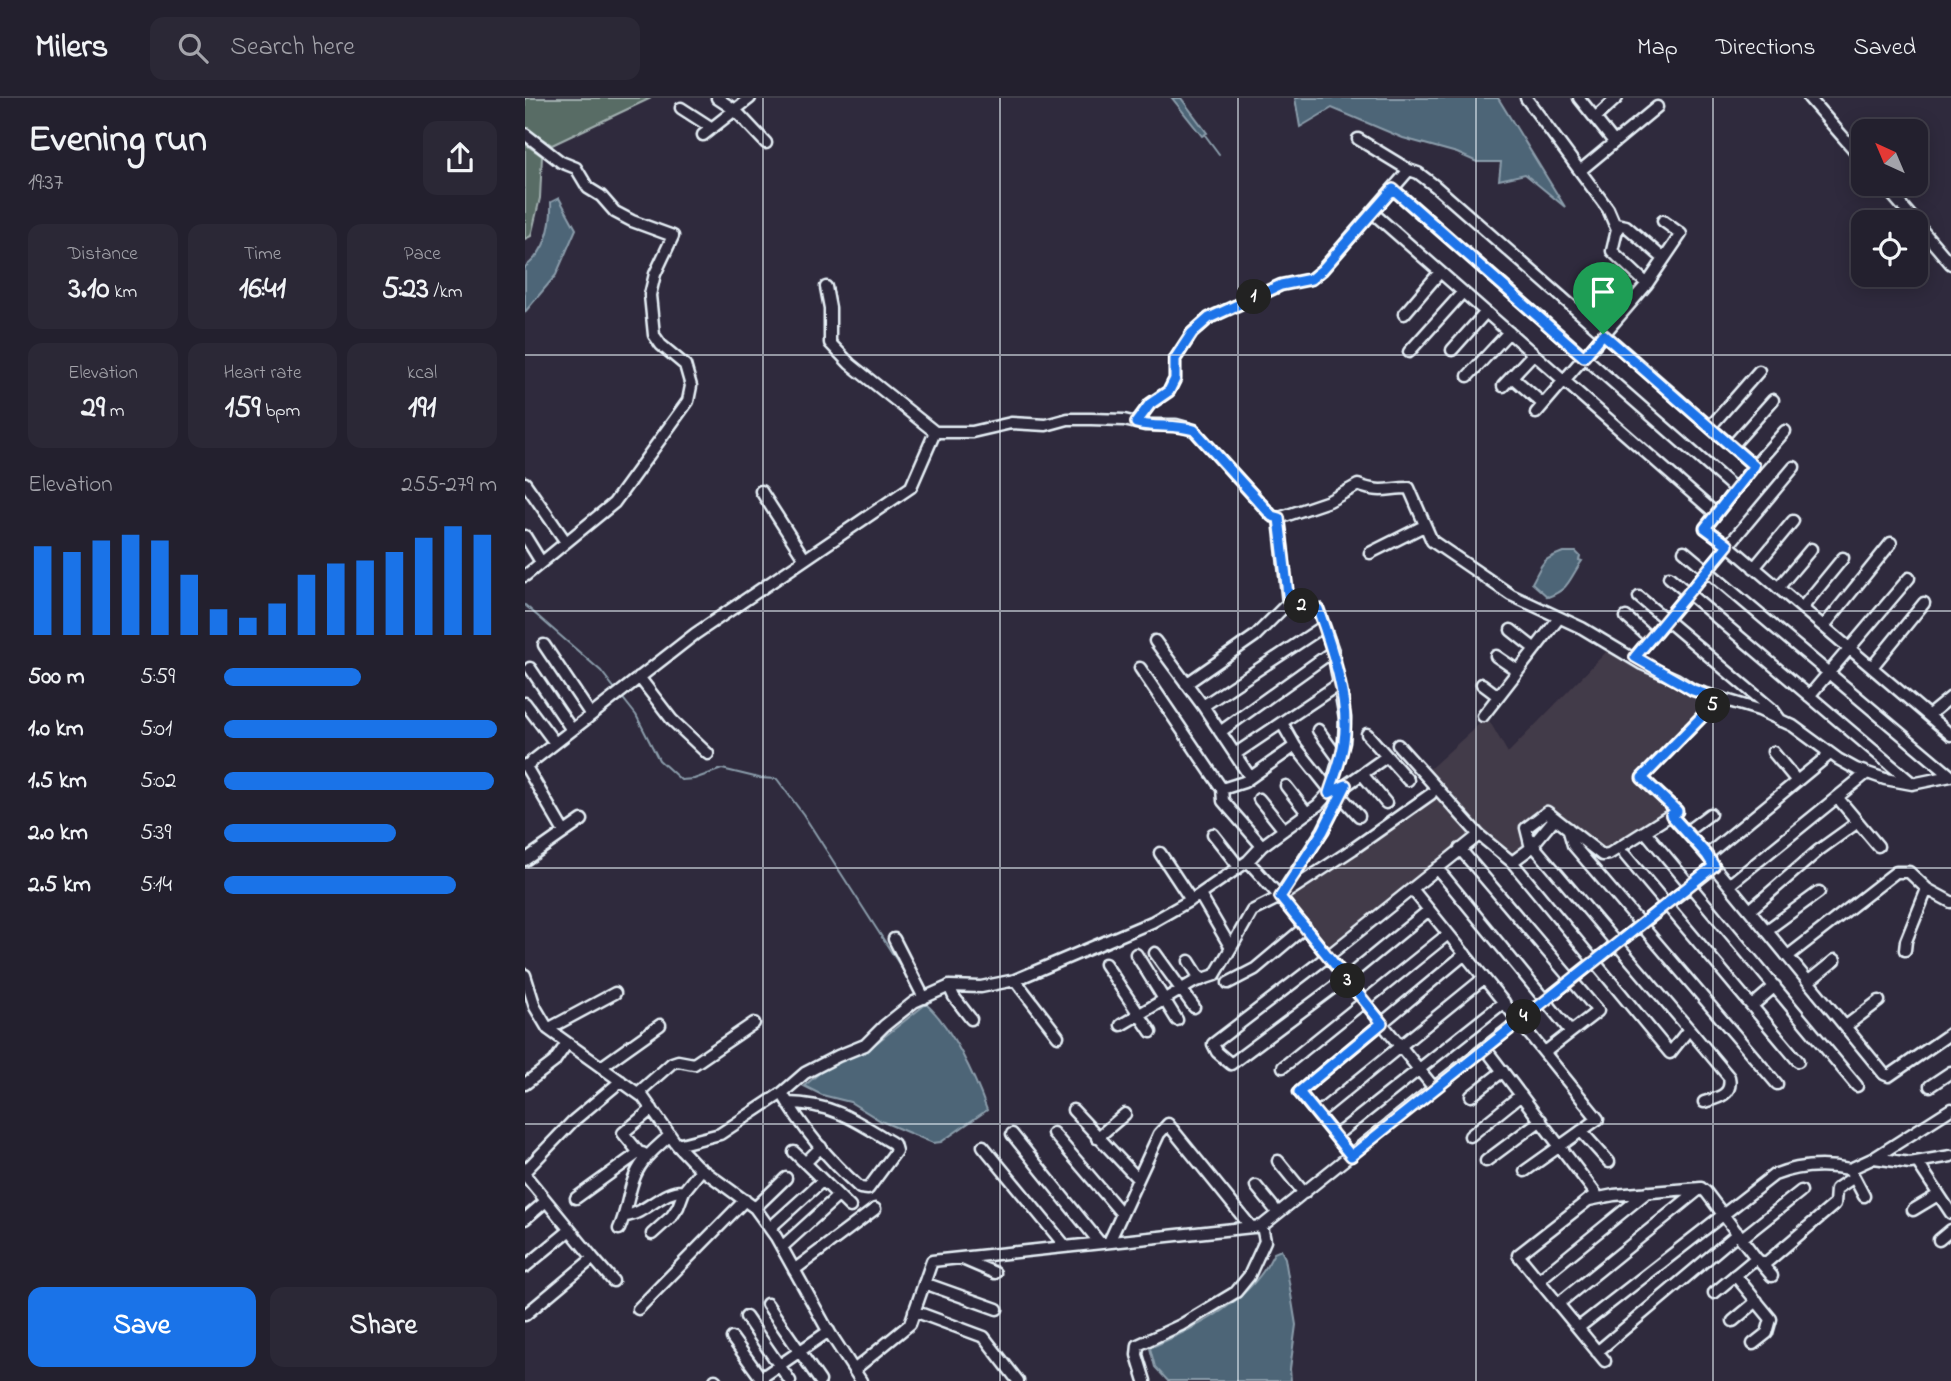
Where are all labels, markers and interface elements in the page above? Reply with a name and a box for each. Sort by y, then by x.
search box [150,17,640,80]
text: Milers [35,24,108,72]
icon: search [174,29,212,67]
text: Search here [230,29,355,67]
text: Map [1637,31,1678,66]
text: Directions [1716,31,1815,66]
text: Saved [1853,31,1916,66]
text: Evening run [28,113,207,169]
north arrow [1851,119,1929,196]
map controls [1851,119,1928,287]
button: share [423,121,497,195]
text: 19:37 [28,167,63,200]
button: locate [1851,210,1928,287]
text: Distance [68,241,138,268]
text: Time [244,241,281,268]
text: Pace [404,241,441,268]
pin [1573,262,1633,334]
text: 3.10 [68,268,109,312]
text: 16:41 [239,268,286,312]
text: 5:23 [382,268,429,312]
icon: arrive [1584,273,1622,311]
text: km [109,279,137,306]
text: /km [429,279,463,306]
pin: 1 [1237,280,1271,314]
text: 1 [1250,283,1257,310]
text: Elevation [68,360,138,387]
text: Heart rate [224,360,301,387]
text: kcal [407,360,437,387]
text: 29 [81,387,105,431]
text: 159 [225,387,260,431]
text: 191 [408,387,436,431]
text: m [105,398,125,425]
text: bpm [260,398,300,425]
text: Elevation [28,469,113,502]
text: 255–279 m [401,469,497,502]
pin: 2 [1285,588,1319,624]
text: 2 [1297,592,1306,619]
text: 500 m [28,661,85,694]
text: 5:59 [140,661,175,694]
pin: 5 [1695,688,1731,724]
text: 5 [1707,692,1718,719]
text: 1.0 km [28,713,84,746]
text: 5:01 [140,713,172,746]
text: 1.5 km [28,765,87,798]
text: 5:02 [140,765,176,798]
text: 2.0 km [28,817,88,850]
text: 5:39 [140,817,172,850]
text: 2.5 km [28,869,91,902]
text: 5:14 [140,869,172,902]
pin: 3 [1331,964,1365,998]
text: 3 [1344,967,1351,994]
pin: 4 [1507,1000,1541,1034]
text: 4 [1520,1003,1527,1030]
button: Save [28,1287,256,1367]
button: Share [270,1287,497,1367]

